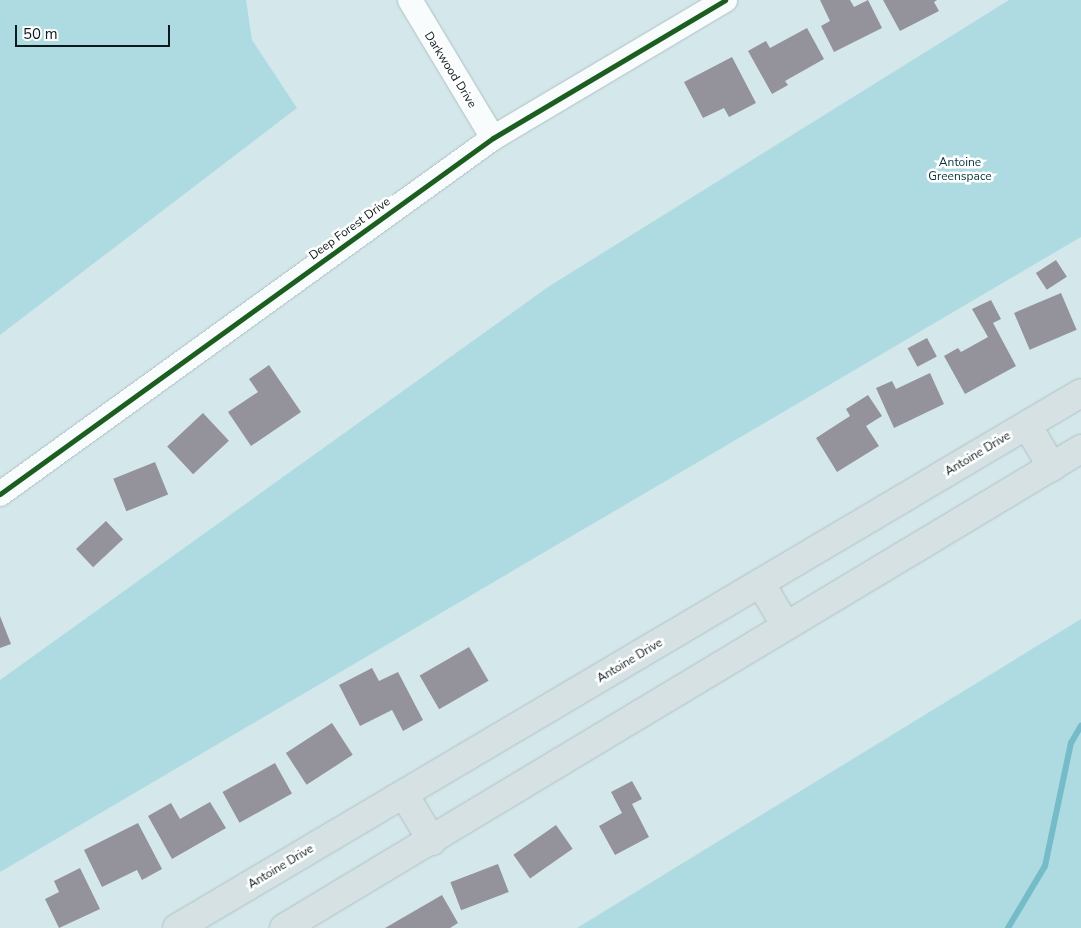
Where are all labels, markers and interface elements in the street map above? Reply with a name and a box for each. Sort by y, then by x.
scale bar [18,15,172,47]
text: 50 m [23,24,58,44]
street label: Darkwood Drive [421,29,479,111]
park label: Antoine Greenspace [928,156,992,184]
street label: Deep Forest Drive [307,195,393,263]
street label: Antoine Drive [943,429,1013,479]
street label: Antoine Drive [595,636,665,686]
street label: Antoine Drive [246,842,316,892]

